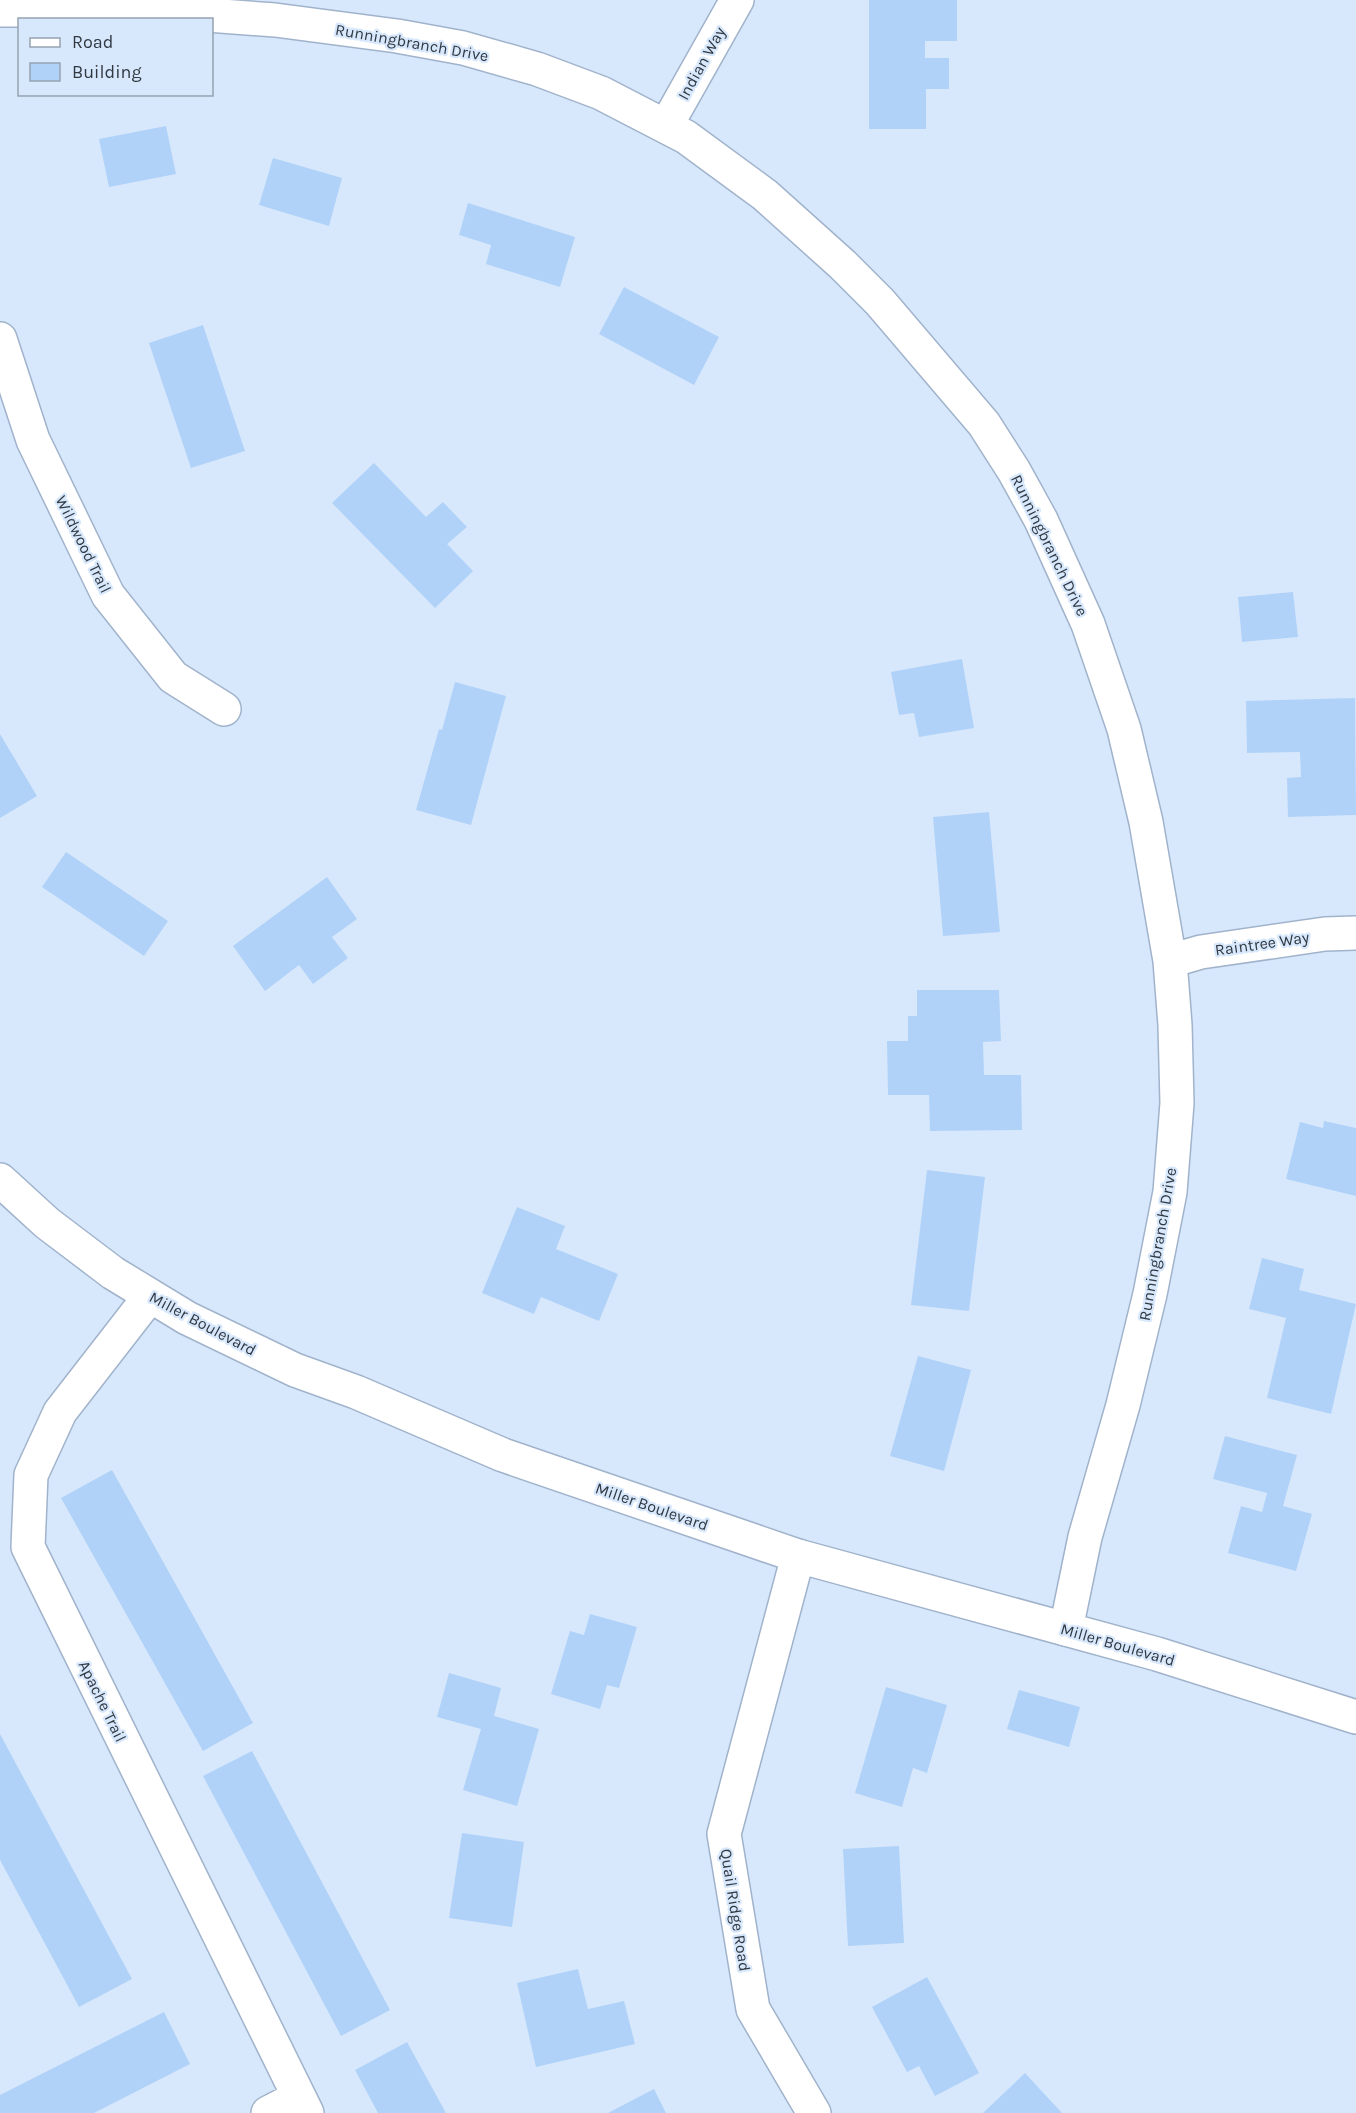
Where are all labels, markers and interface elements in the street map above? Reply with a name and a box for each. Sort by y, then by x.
legend [18,18,213,96]
street label: Runningbranch Drive [334,20,490,65]
street label: Indian Way [674,23,730,103]
text: Road [72,31,113,53]
text: Building [72,61,142,83]
street label: Runningbranch Drive [1007,471,1092,619]
street label: Wildwood Trail [52,492,115,596]
street label: Raintree Way [1214,927,1311,960]
street label: Runningbranch Drive [1135,1166,1180,1322]
street label: Miller Boulevard [146,1287,259,1360]
street label: Miller Boulevard [593,1478,711,1535]
street label: Miller Boulevard [1058,1619,1177,1670]
street label: Apache Trail [75,1658,130,1745]
street label: Quail Ridge Road [716,1847,755,1973]

